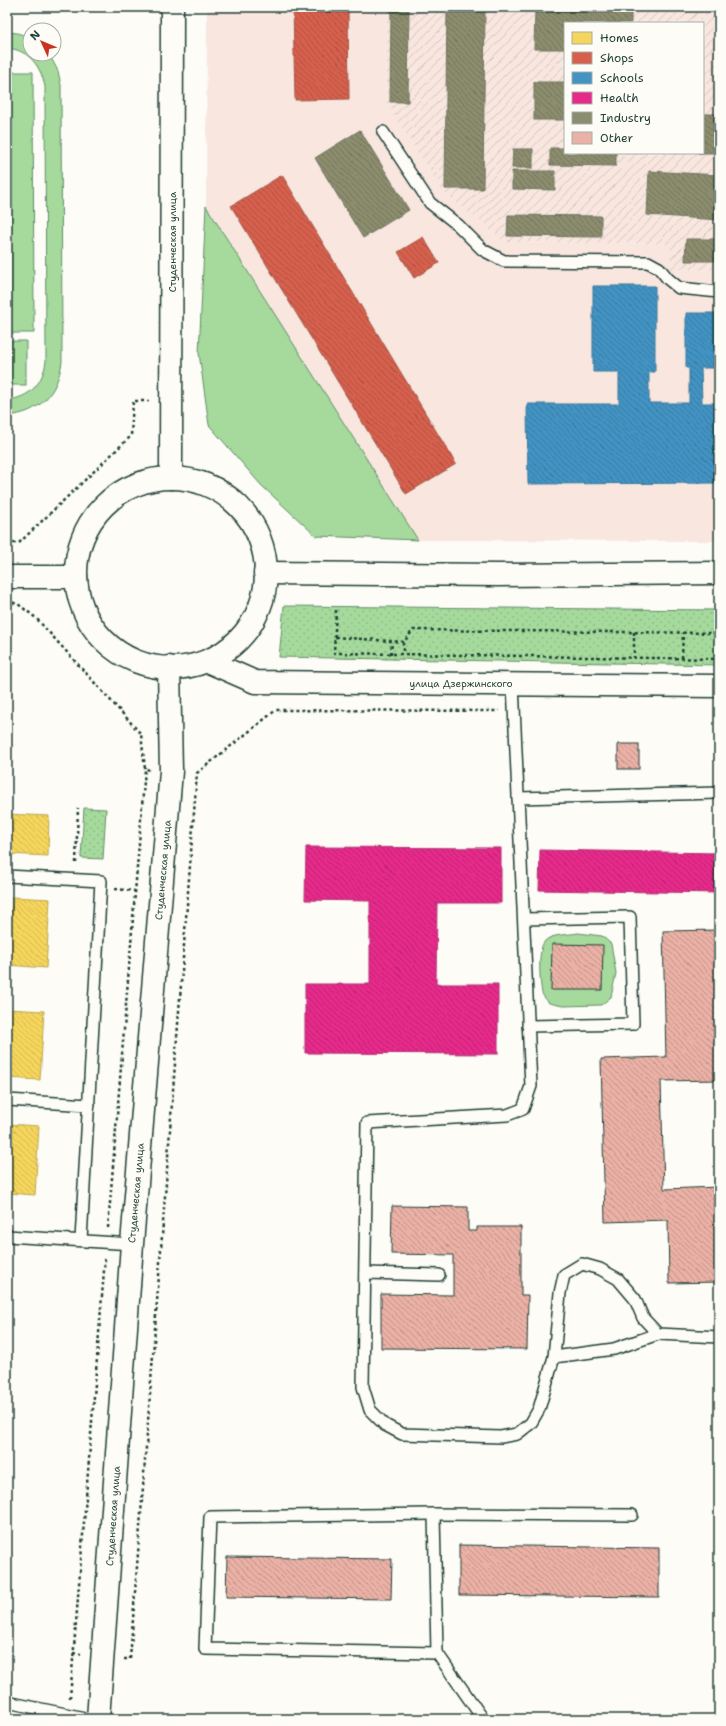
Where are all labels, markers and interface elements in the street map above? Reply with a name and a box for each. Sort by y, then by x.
north arrow [22,22,62,62]
legend [564,22,704,154]
text: N [27,27,44,44]
text: Homes [600,30,639,46]
text: Shops [600,50,634,66]
text: Schools [600,70,644,86]
text: Health [600,90,639,106]
text: Industry [600,110,651,126]
text: Other [600,130,634,146]
street label: Студенческая улица [166,191,179,292]
street label: улица Дзержинского [409,677,513,690]
street label: Студенческая улица [152,819,174,921]
street label: Студенческая улица [125,1142,147,1244]
street label: Студенческая улица [103,1465,123,1567]

